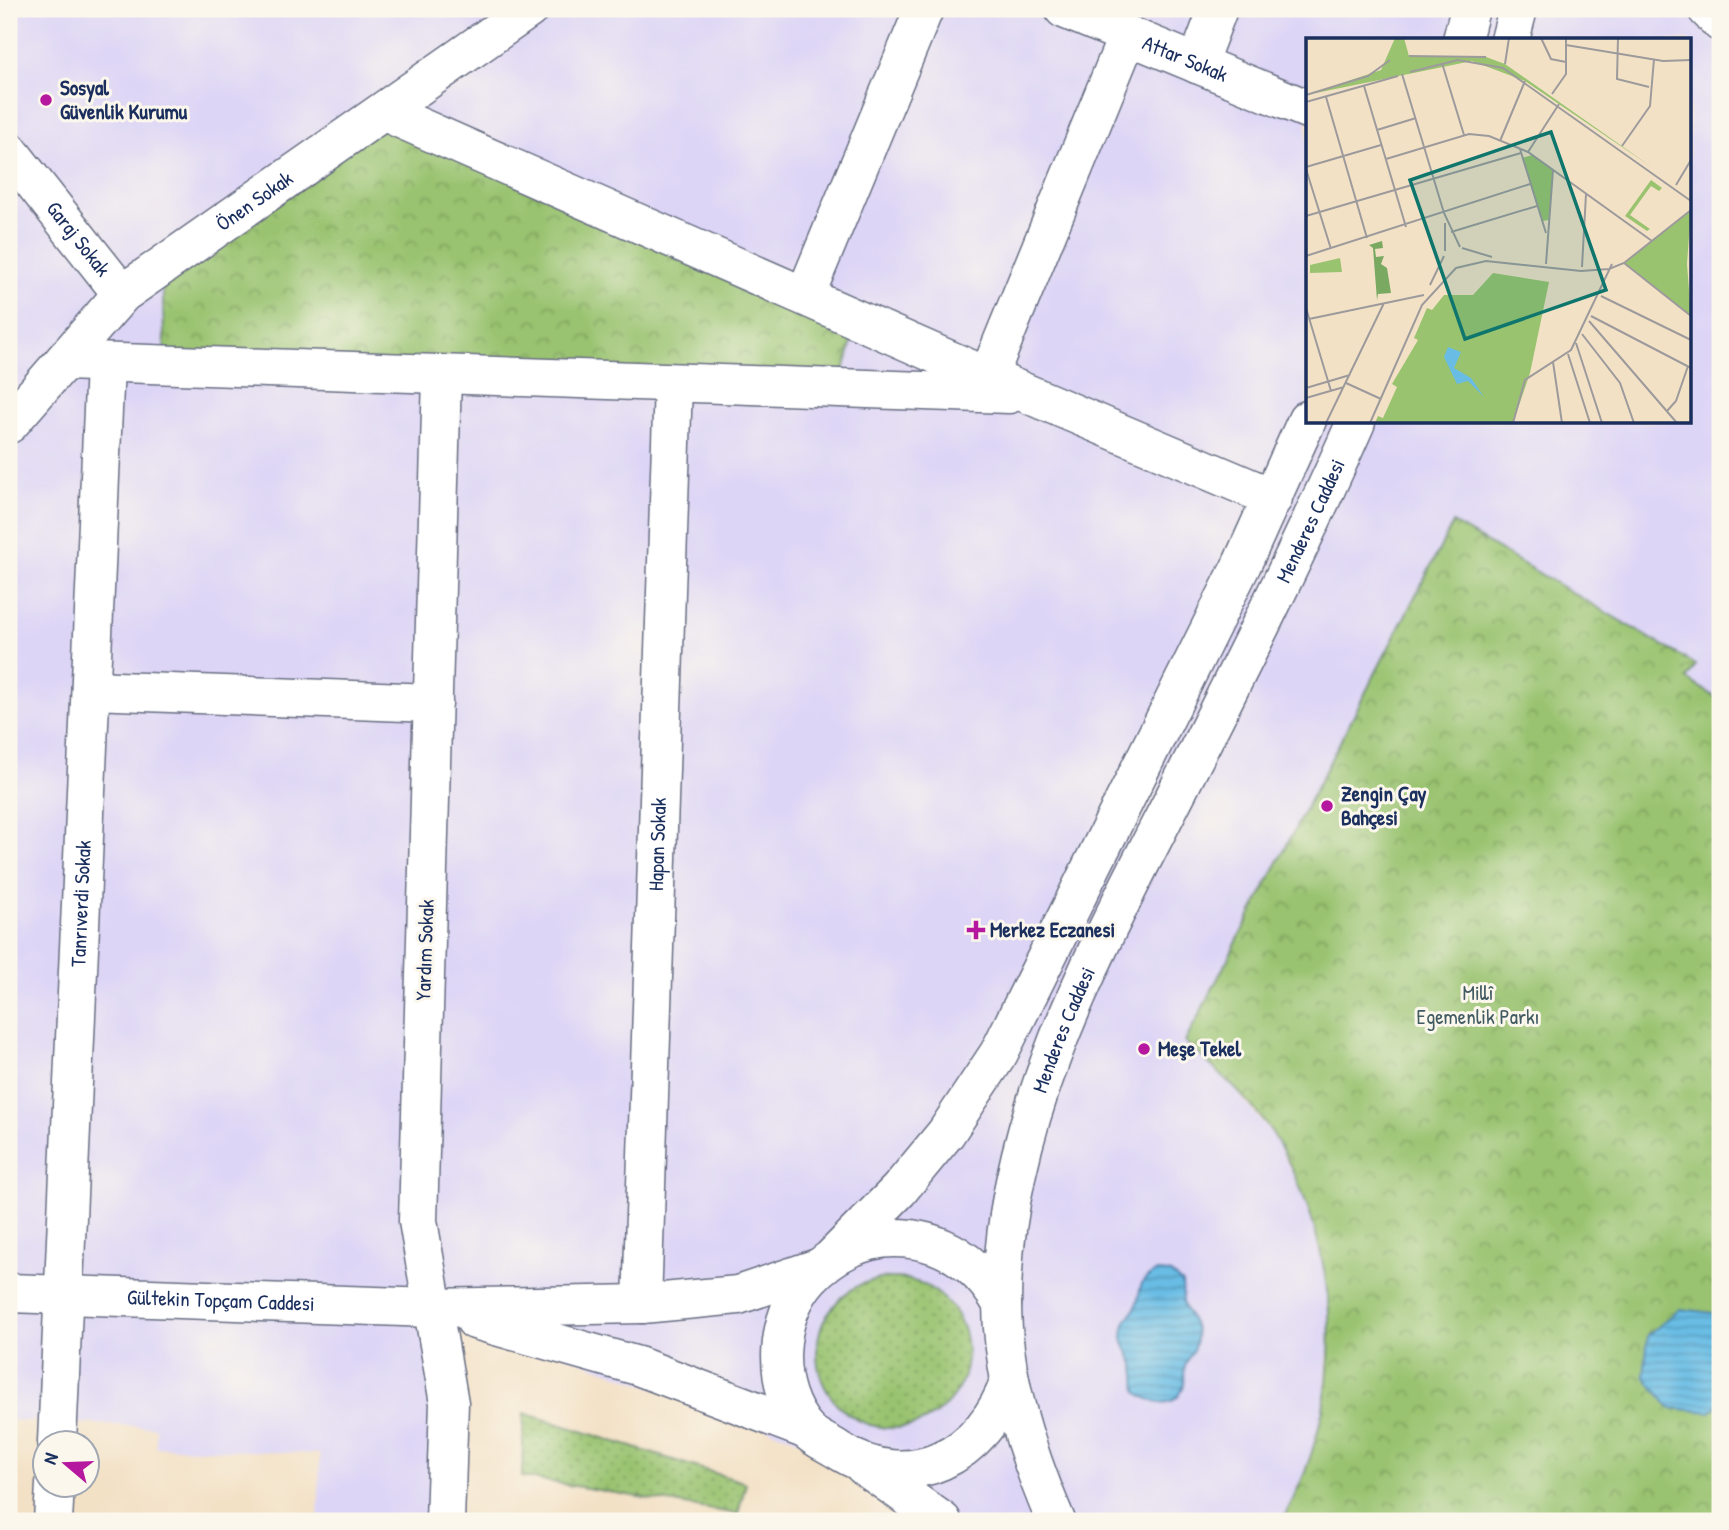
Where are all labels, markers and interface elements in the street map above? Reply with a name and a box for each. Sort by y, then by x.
street label: Attar Sokak [1138,28,1233,89]
inset map [1306,38,1690,424]
place label: Sosyal Güvenlik Kurumu [60,73,188,126]
marker: Sosyal Güvenlik Kurumu [38,92,54,108]
street label: Önen Sokak [210,164,299,238]
street label: Garaj Sokak [40,195,118,282]
street label: Menderes Caddesi [1269,454,1352,587]
place label: Zengin Çay Bahçesi [1341,779,1427,832]
street label: Hapan Sokak [641,797,673,891]
marker: Zengin Çay Bahçesi [1319,798,1335,814]
street label: Tanrıverdi Sokak [63,839,98,967]
street label: Yardım Sokak [408,899,441,1001]
place label: Merkez Eczanesi [990,915,1115,944]
marker: Merkez Eczanesi [968,922,984,938]
street label: Menderes Caddesi [1025,962,1102,1097]
park label: Millî Egemenlik Parkı [1417,978,1539,1031]
place label: Meşe Tekel [1158,1034,1241,1063]
marker: Meşe Tekel [1136,1041,1152,1057]
street label: Gültekin Topçam Caddesi [127,1282,315,1318]
north arrow [32,1428,102,1498]
text: N [36,1449,64,1467]

